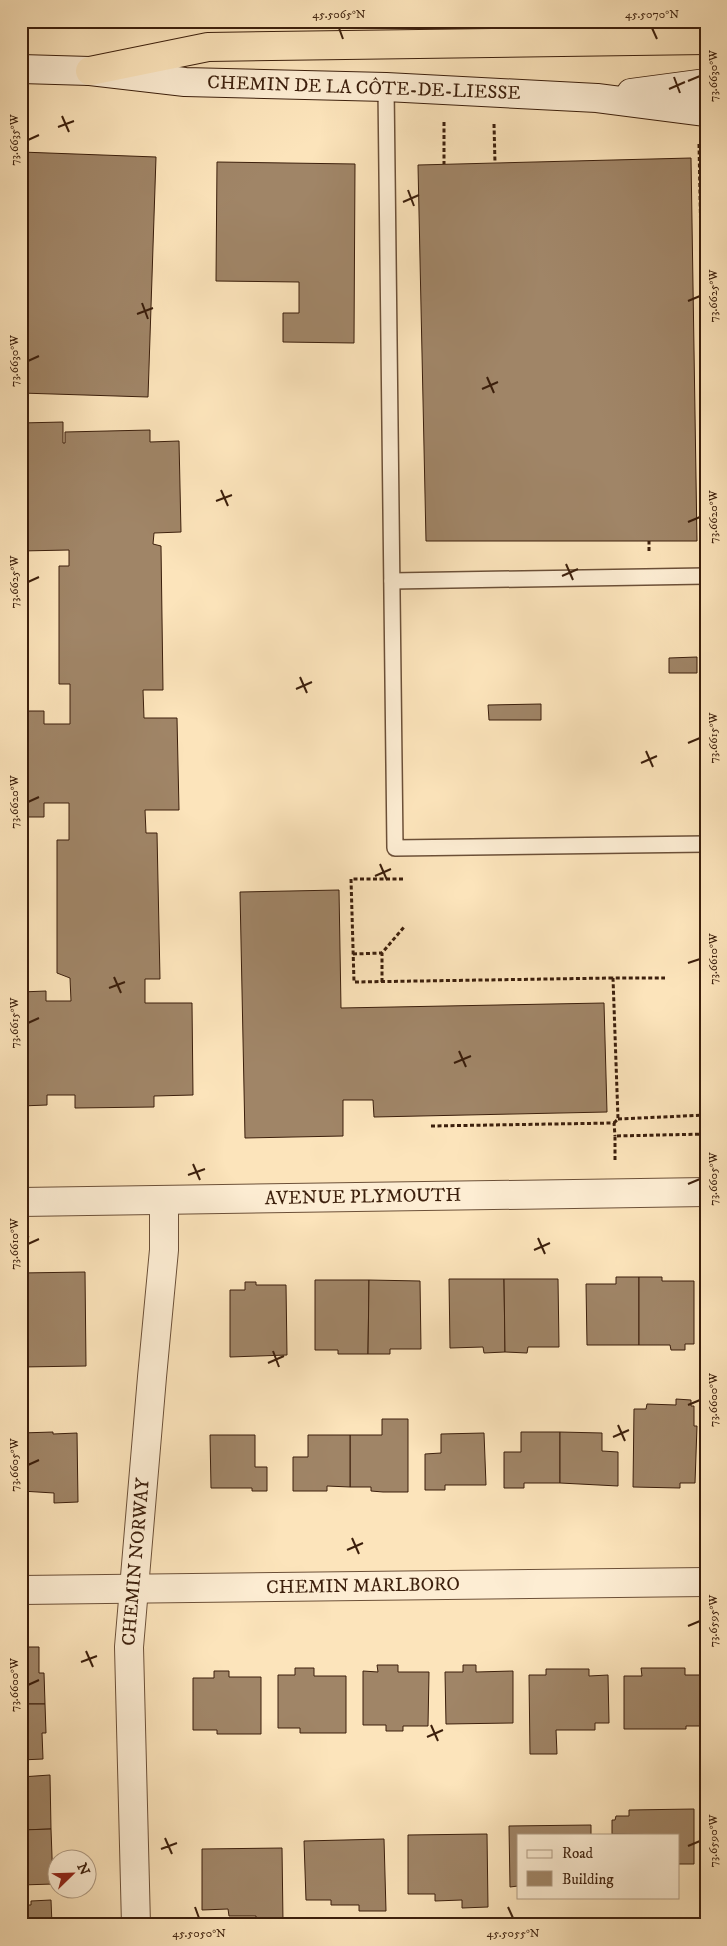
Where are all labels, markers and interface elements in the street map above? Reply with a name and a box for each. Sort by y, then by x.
text: 45.5065°N [312,7,366,22]
text: 45.5070°N [625,7,679,22]
text: 73.6630°W [706,49,721,102]
street label: CHEMIN DE LA CÔTE-DE-LIESSE [207,70,521,105]
text: 73.6635°W [7,113,22,166]
text: 73.6625°W [706,269,721,322]
text: 73.6630°W [7,334,22,387]
text: 73.6620°W [706,489,721,544]
text: 73.6625°W [7,555,22,608]
text: 73.6615°W [706,711,721,764]
text: 73.6620°W [7,774,22,829]
text: 73.6610°W [706,932,721,985]
text: 73.6615°W [7,996,22,1049]
text: 73.6605°W [706,1151,721,1206]
street label: AVENUE PLYMOUTH [264,1184,462,1210]
text: 73.6610°W [7,1217,22,1270]
text: 73.6600°W [706,1372,721,1427]
text: 73.6605°W [7,1437,22,1492]
street label: CHEMIN NORWAY [117,1476,155,1647]
street label: CHEMIN MARLBORO [266,1573,460,1599]
text: 73.6595°W [706,1594,721,1647]
text: 73.6600°W [7,1657,22,1712]
text: 73.6590°W [706,1813,721,1868]
legend [517,1834,680,1898]
text: Road [562,1844,594,1863]
north arrow [48,1848,98,1898]
text: N [73,1861,94,1879]
text: Building [562,1870,614,1889]
text: 45.5050°N [172,1926,226,1941]
text: 45.5055°N [486,1926,540,1941]

